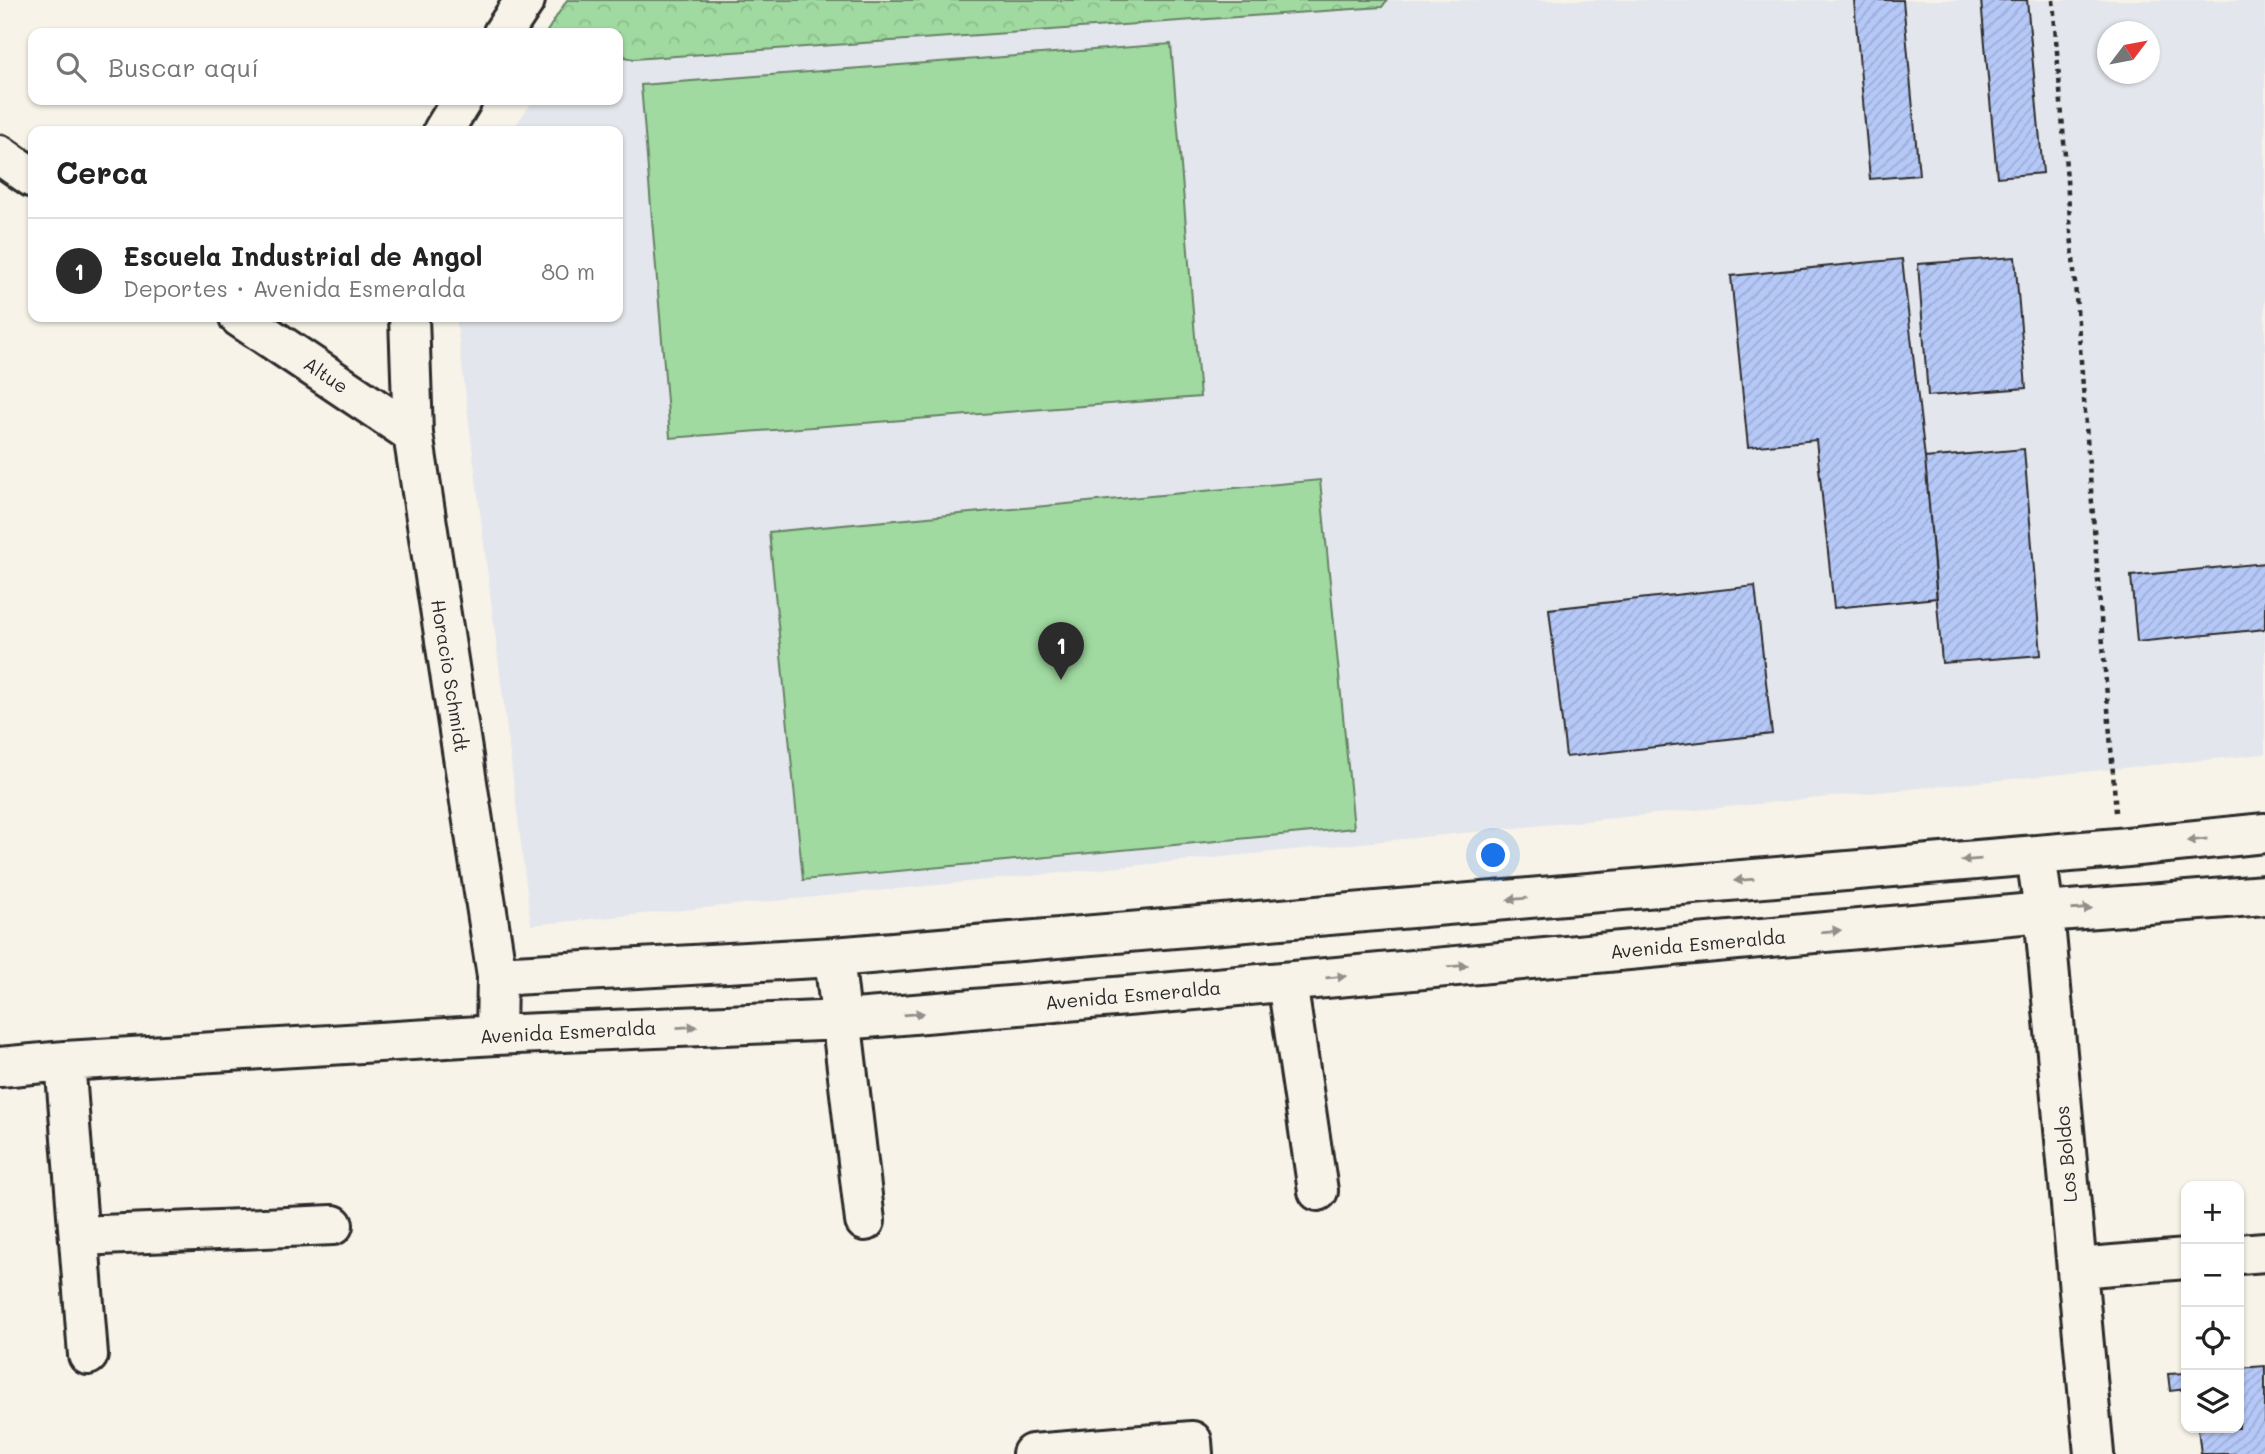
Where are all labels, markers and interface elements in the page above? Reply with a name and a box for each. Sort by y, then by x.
north arrow [2097,21,2160,84]
search box [28,28,623,105]
icon: search [52,48,90,86]
text: Buscar aquí [108,50,259,84]
text: Cerca [56,152,148,192]
text: Escuela Industrial de Angol [123,239,483,273]
text: 1 [74,256,84,286]
text: 80 m [541,256,595,286]
text: Deportes · Avenida Esmeralda [123,273,466,303]
street label: Altue [299,351,353,398]
street label: Horacio Schmidt [426,598,475,754]
pin: 1 [1038,622,1084,680]
one-way arrow [2186,835,2208,846]
your location [1476,838,1510,872]
one-way arrow [1959,855,1981,866]
one-way arrow [1733,874,1755,885]
one-way arrow [1506,894,1528,905]
one-way arrow [2071,903,2093,914]
street label: Avenida Esmeralda [1609,923,1787,964]
one-way arrow [1820,926,1842,937]
one-way arrow [1447,960,1469,971]
one-way arrow [1325,971,1347,982]
street label: Avenida Esmeralda [1044,974,1222,1015]
one-way arrow [903,1008,925,1019]
street label: Avenida Esmeralda [479,1014,657,1049]
one-way arrow [676,1021,698,1032]
street label: Los Boldos [2049,1105,2082,1203]
map controls [2181,1181,2244,1433]
button: + [2181,1181,2244,1244]
button: − [2181,1244,2244,1307]
button: locate [2181,1307,2244,1370]
button: layers [2181,1370,2244,1433]

